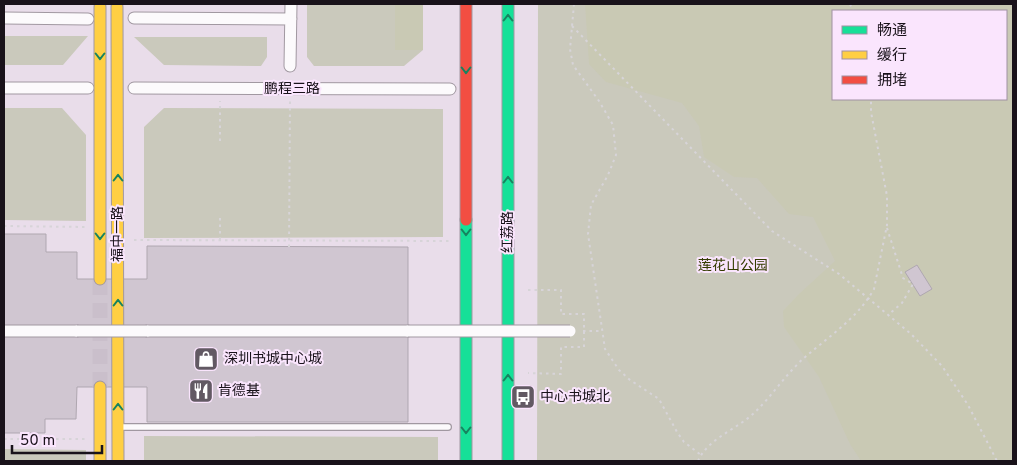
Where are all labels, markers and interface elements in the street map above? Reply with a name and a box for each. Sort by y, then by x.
legend [832,10,1007,100]
one-way arrow [503,13,513,21]
text: 畅通 [877,22,907,41]
text: 缓行 [877,47,907,66]
one-way arrow [95,52,105,60]
one-way arrow [461,66,471,74]
text: 拥堵 [877,72,907,91]
street label: 鹏程三路 [264,81,320,98]
one-way arrow [113,174,123,182]
one-way arrow [503,176,513,184]
street label: 福中一路 [110,206,127,262]
street label: 红荔路 [500,211,517,253]
one-way arrow [461,229,471,237]
one-way arrow [95,232,105,240]
park label: 莲花山公园 [698,258,768,275]
one-way arrow [113,299,123,307]
shop icon: 深圳书城·中心城 [193,346,219,372]
place label: 深圳书城·中心城 [224,351,322,368]
one-way arrow [503,373,513,381]
restaurant icon: 肯德基 [188,378,214,404]
place label: 肯德基 [218,382,260,400]
bus stop icon: 中心书城北 [510,384,536,410]
place label: 中心书城北 [540,388,610,406]
one-way arrow [113,402,123,410]
scale bar [12,422,102,454]
one-way arrow [461,426,471,434]
text: 50 m [20,432,55,451]

